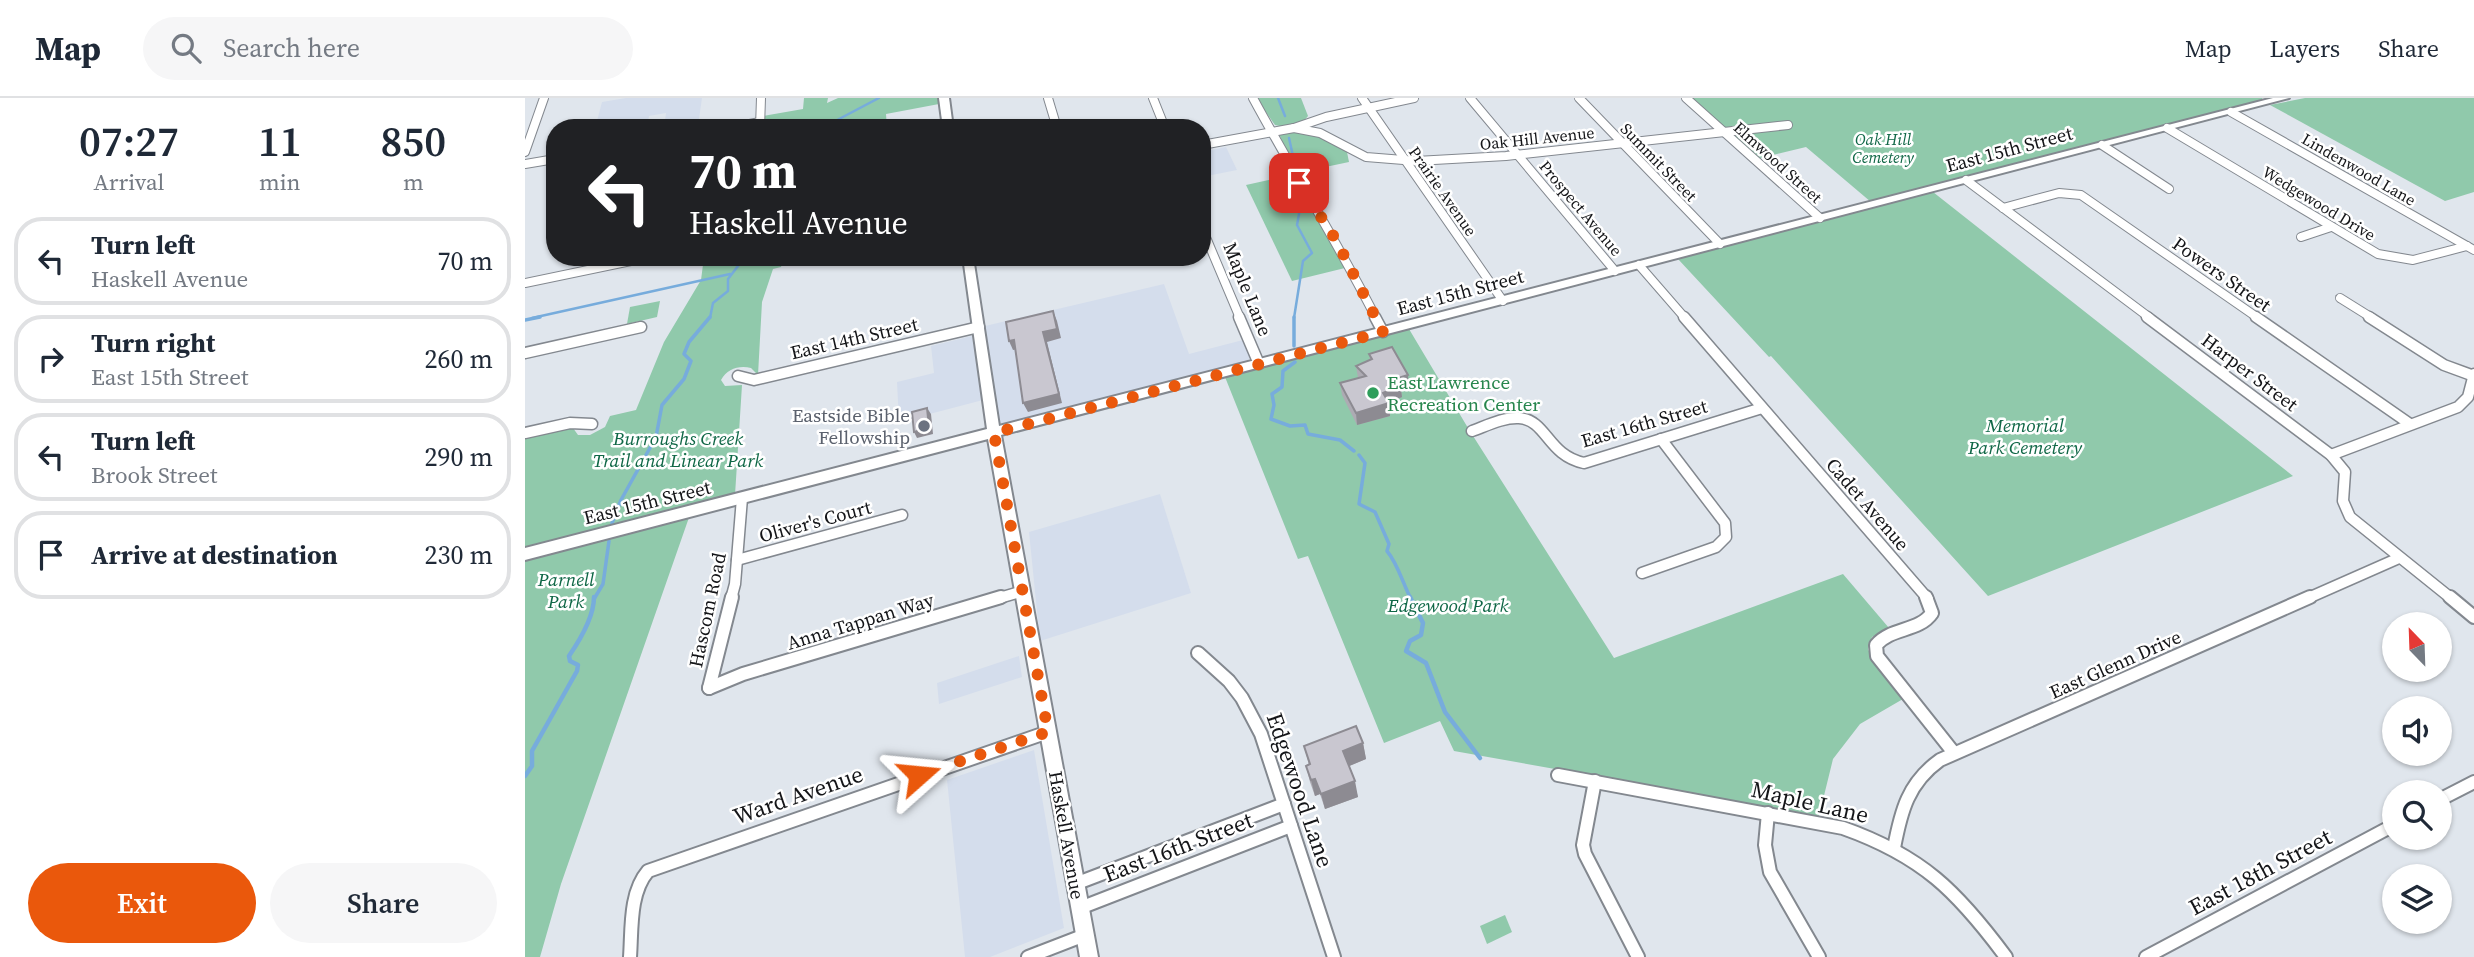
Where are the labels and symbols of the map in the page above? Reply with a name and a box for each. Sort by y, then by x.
street label: Elmwood Street [1729,116,1828,208]
street label: Summit Street [1616,118,1703,207]
street label: East 15th Street [1943,119,2076,178]
street label: Oak Hill Avenue [1479,121,1595,155]
street label: Lindenwood Lane [2298,127,2420,211]
park label: Oak Hill Cemetery [1852,128,1914,168]
street label: Prairie Avenue [1404,142,1482,240]
pin [1269,153,1329,213]
street label: Prospect Avenue [1535,156,1627,260]
street label: Wedgewood Drive [2258,161,2380,245]
street label: Powers Street [2168,230,2277,318]
street label: Maple Lane [1217,238,1279,340]
street label: East 15th Street [1394,262,1527,321]
street label: East 14th Street [788,311,921,365]
street label: Harper Street [2196,327,2304,417]
place label: East Lawrence Recreation Center [1387,369,1540,417]
marker: East Lawrence Recreation Center [1365,385,1381,401]
street label: East 16th Street [1578,392,1711,453]
place label: Eastside Bible Fellowship [792,402,910,450]
park label: Memorial Park Cemetery [1967,412,2083,460]
marker: Eastside Bible Fellowship [916,418,932,434]
park label: Burroughs Creek Trail and Linear Park [593,425,763,473]
street label: Cadet Avenue [1820,452,1916,556]
street label: East 15th Street [581,473,714,530]
street label: Oliver's Court [756,493,875,548]
street label: Hascom Road [682,550,732,670]
park label: Parnell Park [537,566,595,614]
street label: Anna Tappan Way [783,586,937,656]
park label: Edgewood Park [1386,592,1509,618]
north arrow [2382,612,2452,682]
street label: East Glenn Drive [2045,623,2185,705]
street label: Edgewood Lane [1259,708,1341,872]
position arrow [882,738,956,812]
street label: Ward Avenue [729,758,867,832]
street label: Haskell Avenue [1043,769,1091,901]
street label: Maple Lane [1748,773,1872,831]
street label: East 16th Street [1099,804,1258,890]
street label: East 18th Street [2183,821,2338,923]

